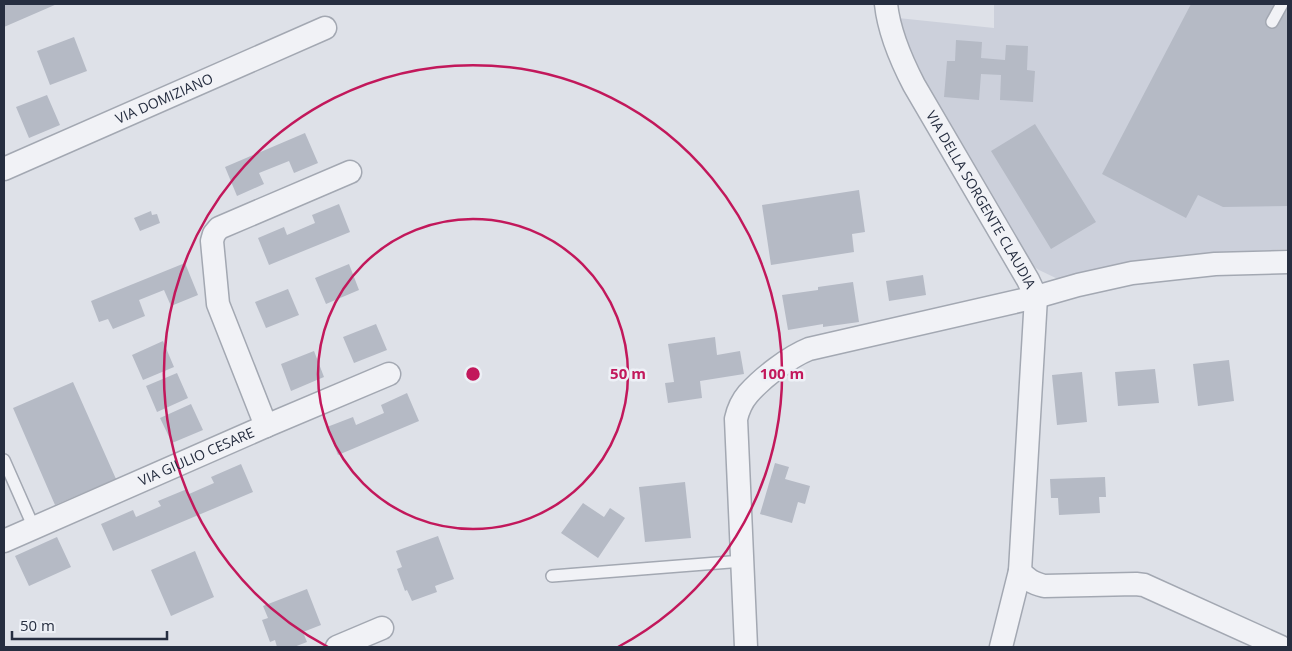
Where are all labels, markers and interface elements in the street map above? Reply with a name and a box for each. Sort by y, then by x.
street label: VIA DOMIZIANO [112,68,216,128]
street label: VIA DELLA SORGENTE CLAUDIA [922,107,1041,292]
text: 50 m [610,363,646,383]
text: 100 m [760,363,804,383]
centre of rings [464,365,482,383]
street label: VIA GIULIO CESARE [135,422,257,490]
scale bar [12,608,168,640]
text: 50 m [20,615,55,635]

